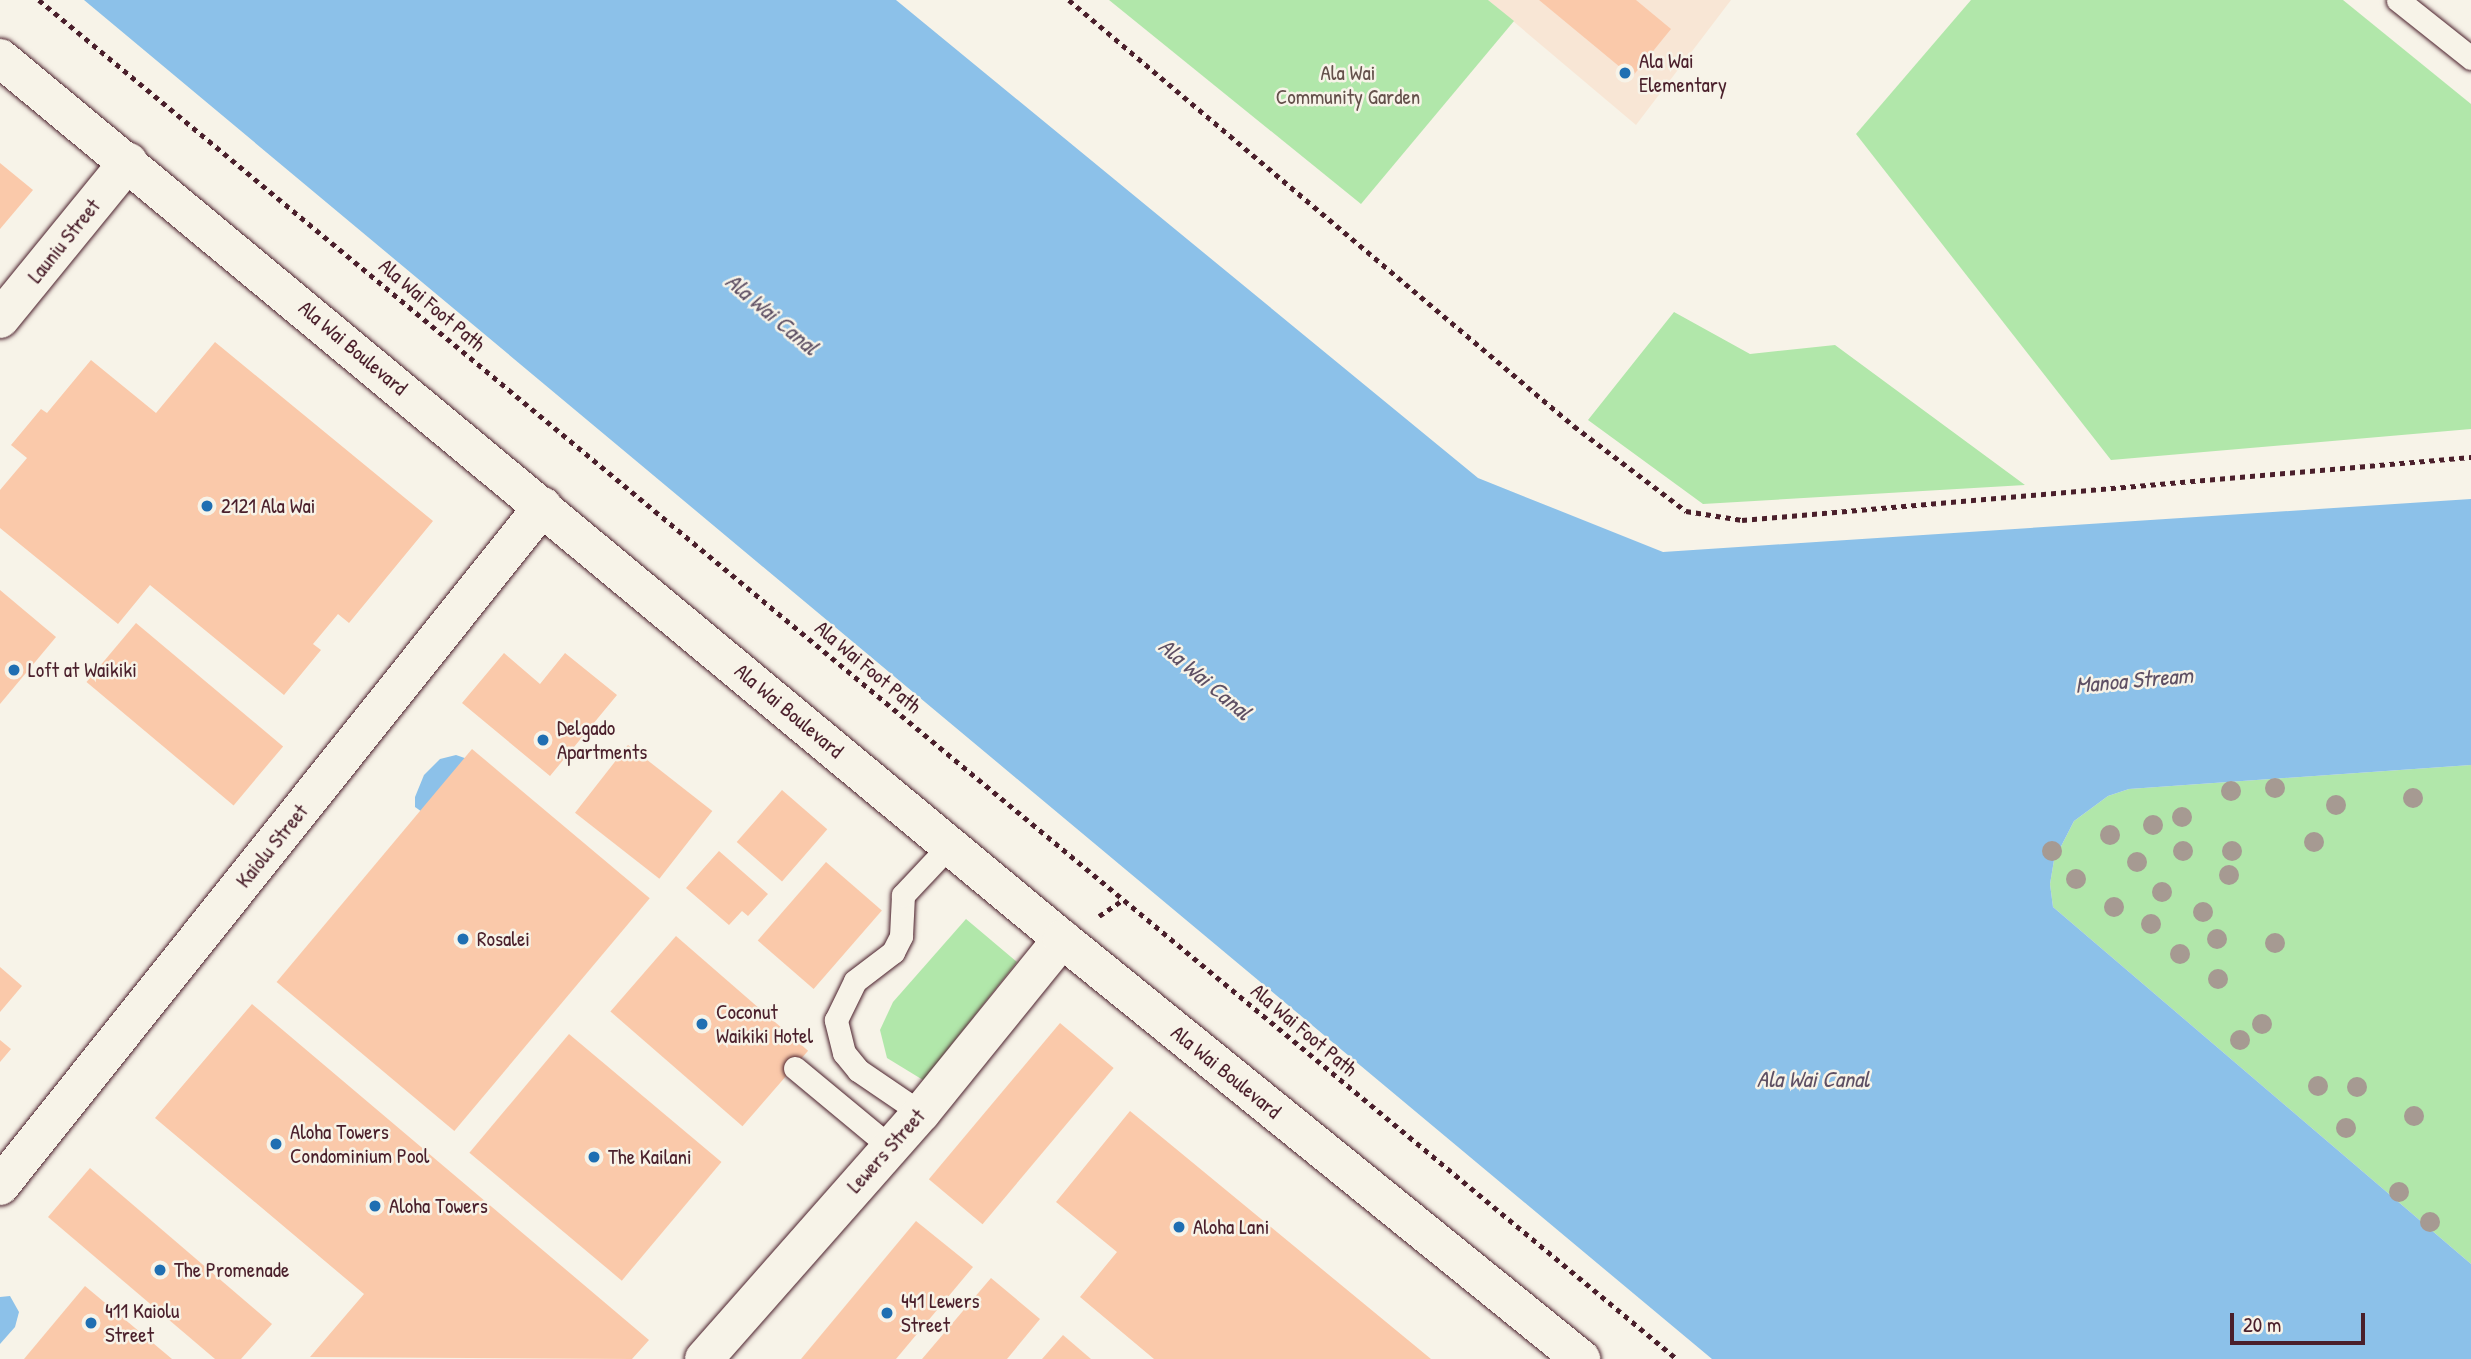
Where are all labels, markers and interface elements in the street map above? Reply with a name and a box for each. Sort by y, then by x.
place label: Ala Wai Elementary [1639,48,1727,98]
park label: Ala Wai Community Garden [1276,60,1420,110]
marker: Ala Wai Elementary [1617,65,1633,81]
street label: Launiu Street [23,194,105,288]
street label: Ala Wai Foot Path [374,253,490,357]
water label: Ala Wai Canal [720,267,824,361]
street label: Ala Wai Boulevard [294,295,412,401]
place label: 2121 Ala Wai [221,493,315,519]
marker: 2121 Ala Wai [199,498,215,514]
street label: Ala Wai Foot Path [810,615,926,719]
water label: Ala Wai Canal [1153,632,1257,726]
place label: Loft at Waikiki [28,657,137,683]
street label: Ala Wai Boulevard [730,658,848,764]
water label: Manoa Stream [2074,661,2194,699]
marker: Loft at Waikiki [6,662,22,678]
place label: Delgado Apartments [557,715,647,765]
marker: Delgado Apartments [535,732,551,748]
street label: Kaiolu Street [231,799,313,893]
place label: Rosalei [477,926,530,952]
marker: Rosalei [455,931,471,947]
street label: Ala Wai Foot Path [1246,978,1362,1082]
place label: Coconut Waikiki Hotel [716,999,813,1049]
marker: Coconut Waikiki Hotel [694,1016,710,1032]
street label: Ala Wai Boulevard [1166,1020,1286,1124]
water label: Ala Wai Canal [1757,1065,1869,1093]
street label: Lewers Street [842,1104,930,1198]
place label: Aloha Towers Condominium Pool [290,1119,429,1169]
marker: Aloha Towers Condominium Pool [268,1136,284,1152]
place label: The Kailani [608,1144,692,1170]
marker: The Kailani [586,1149,602,1165]
place label: Aloha Towers [389,1193,488,1219]
marker: Aloha Towers [367,1198,383,1214]
place label: Aloha Lani [1193,1214,1269,1240]
marker: Aloha Lani [1171,1219,1187,1235]
place label: The Promenade [174,1257,289,1283]
marker: The Promenade [152,1262,168,1278]
place label: 441 Lewers Street [901,1288,980,1338]
place label: 411 Kaiolu Street [105,1298,179,1348]
scale bar [2233,1300,2368,1344]
marker: 441 Lewers Street [879,1305,895,1321]
text: 20 m [2243,1310,2281,1339]
marker: 411 Kaiolu Street [83,1315,99,1331]

